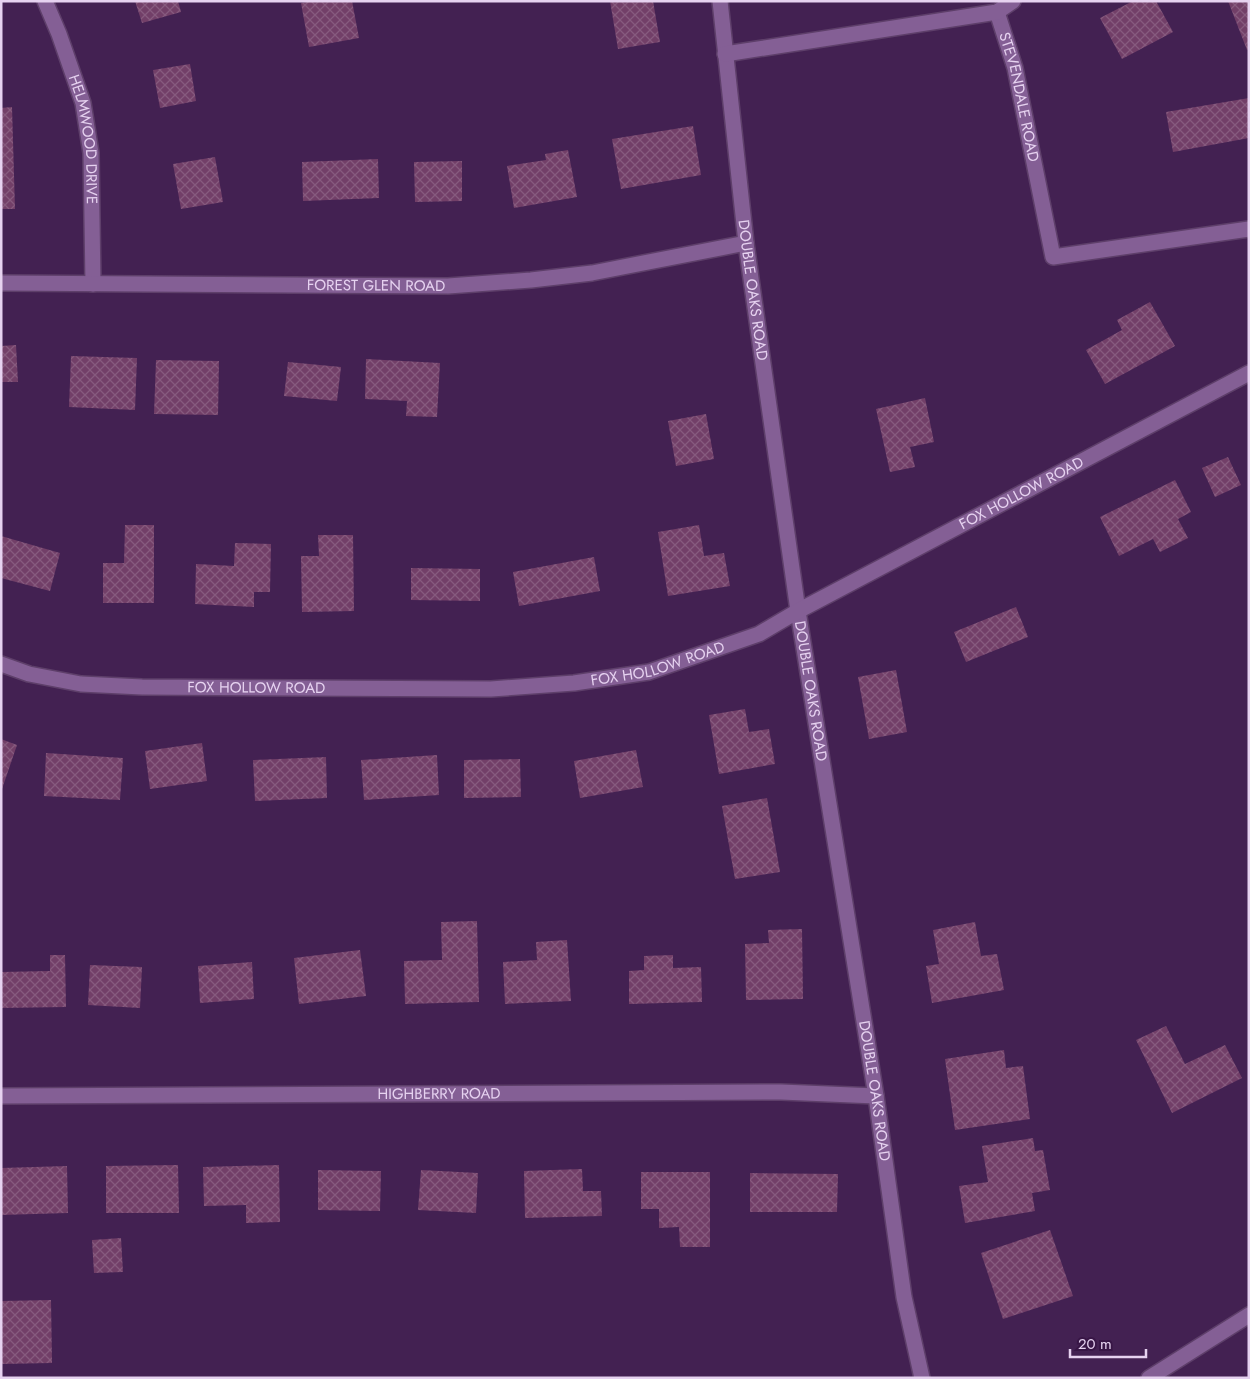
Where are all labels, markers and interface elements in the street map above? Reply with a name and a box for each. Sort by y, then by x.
street label: STEVENDALE ROAD [993,29,1045,164]
street label: HELMWOOD DRIVE [63,71,103,204]
street label: DOUBLE OAKS ROAD [733,219,773,362]
street label: FOREST GLEN ROAD [307,274,445,297]
street label: FOX HOLLOW ROAD [955,451,1088,535]
street label: DOUBLE OAKS ROAD [789,619,833,763]
street label: FOX HOLLOW ROAD [589,636,728,691]
street label: FOX HOLLOW ROAD [187,676,325,699]
street label: DOUBLE OAKS ROAD [853,1019,896,1163]
street label: HIGHBERRY ROAD [377,1082,501,1105]
scale bar [1070,1326,1146,1358]
text: 20 m [1078,1333,1112,1355]

